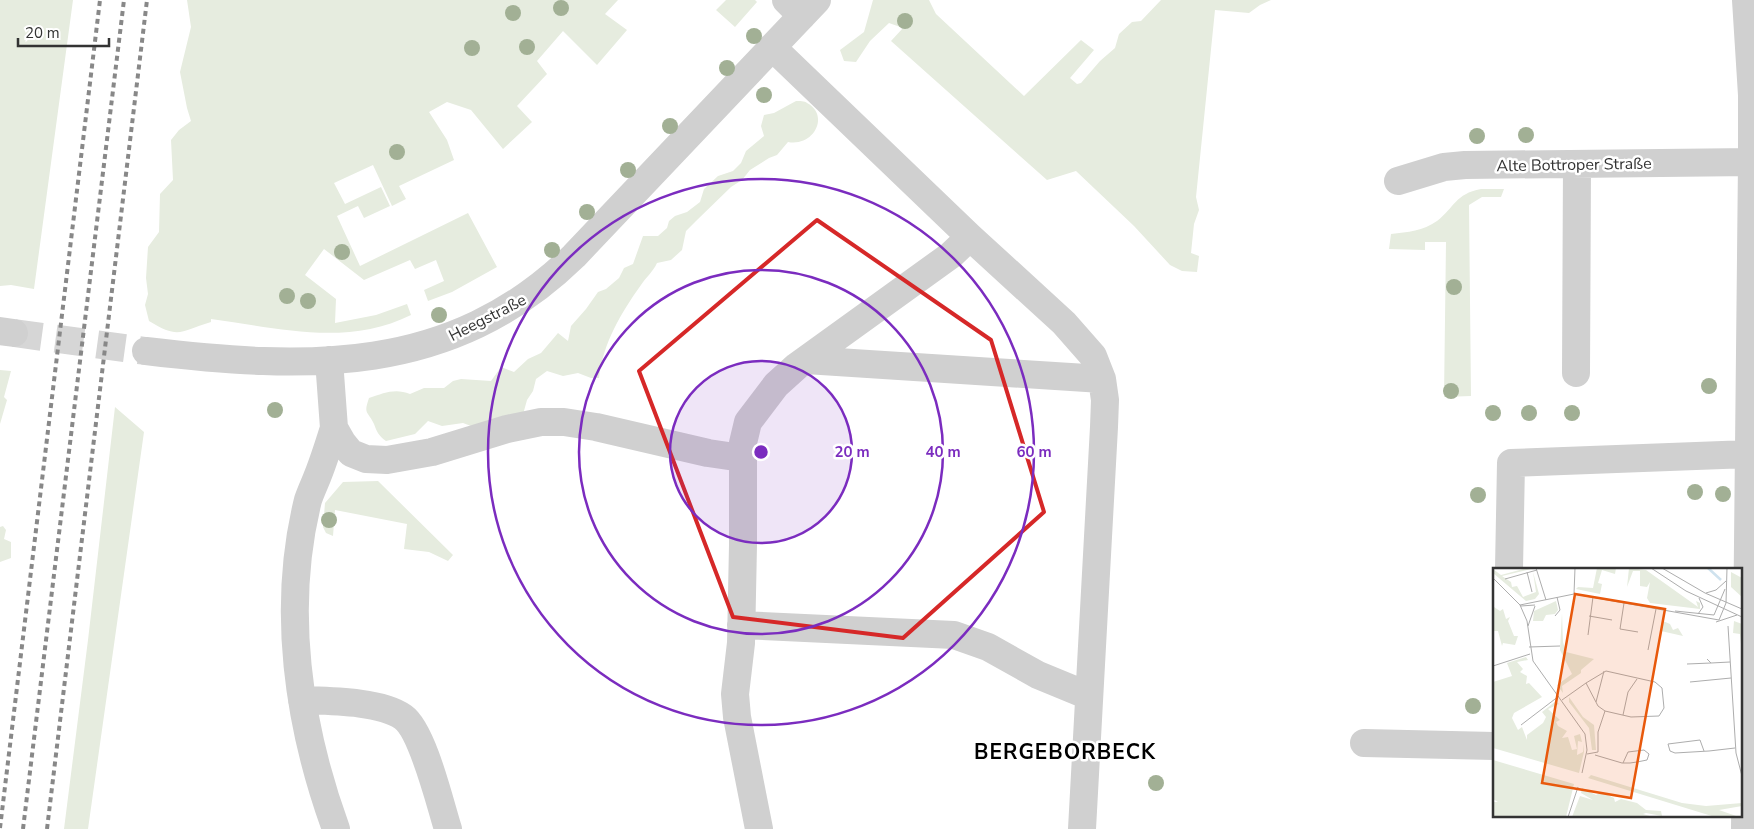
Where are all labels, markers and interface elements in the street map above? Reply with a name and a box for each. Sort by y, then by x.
scale bar [18,15,109,47]
text: 20 m [25,23,60,43]
street label: Alte Bottroper Straße [1496,153,1652,177]
street label: Heegstraße [445,289,530,347]
text: 20 m [834,442,870,462]
text: 40 m [925,442,961,462]
text: 60 m [1016,442,1052,462]
centre of rings [752,443,770,461]
inset map [1493,568,1742,816]
district label: BERGEBORBECK [974,738,1156,766]

